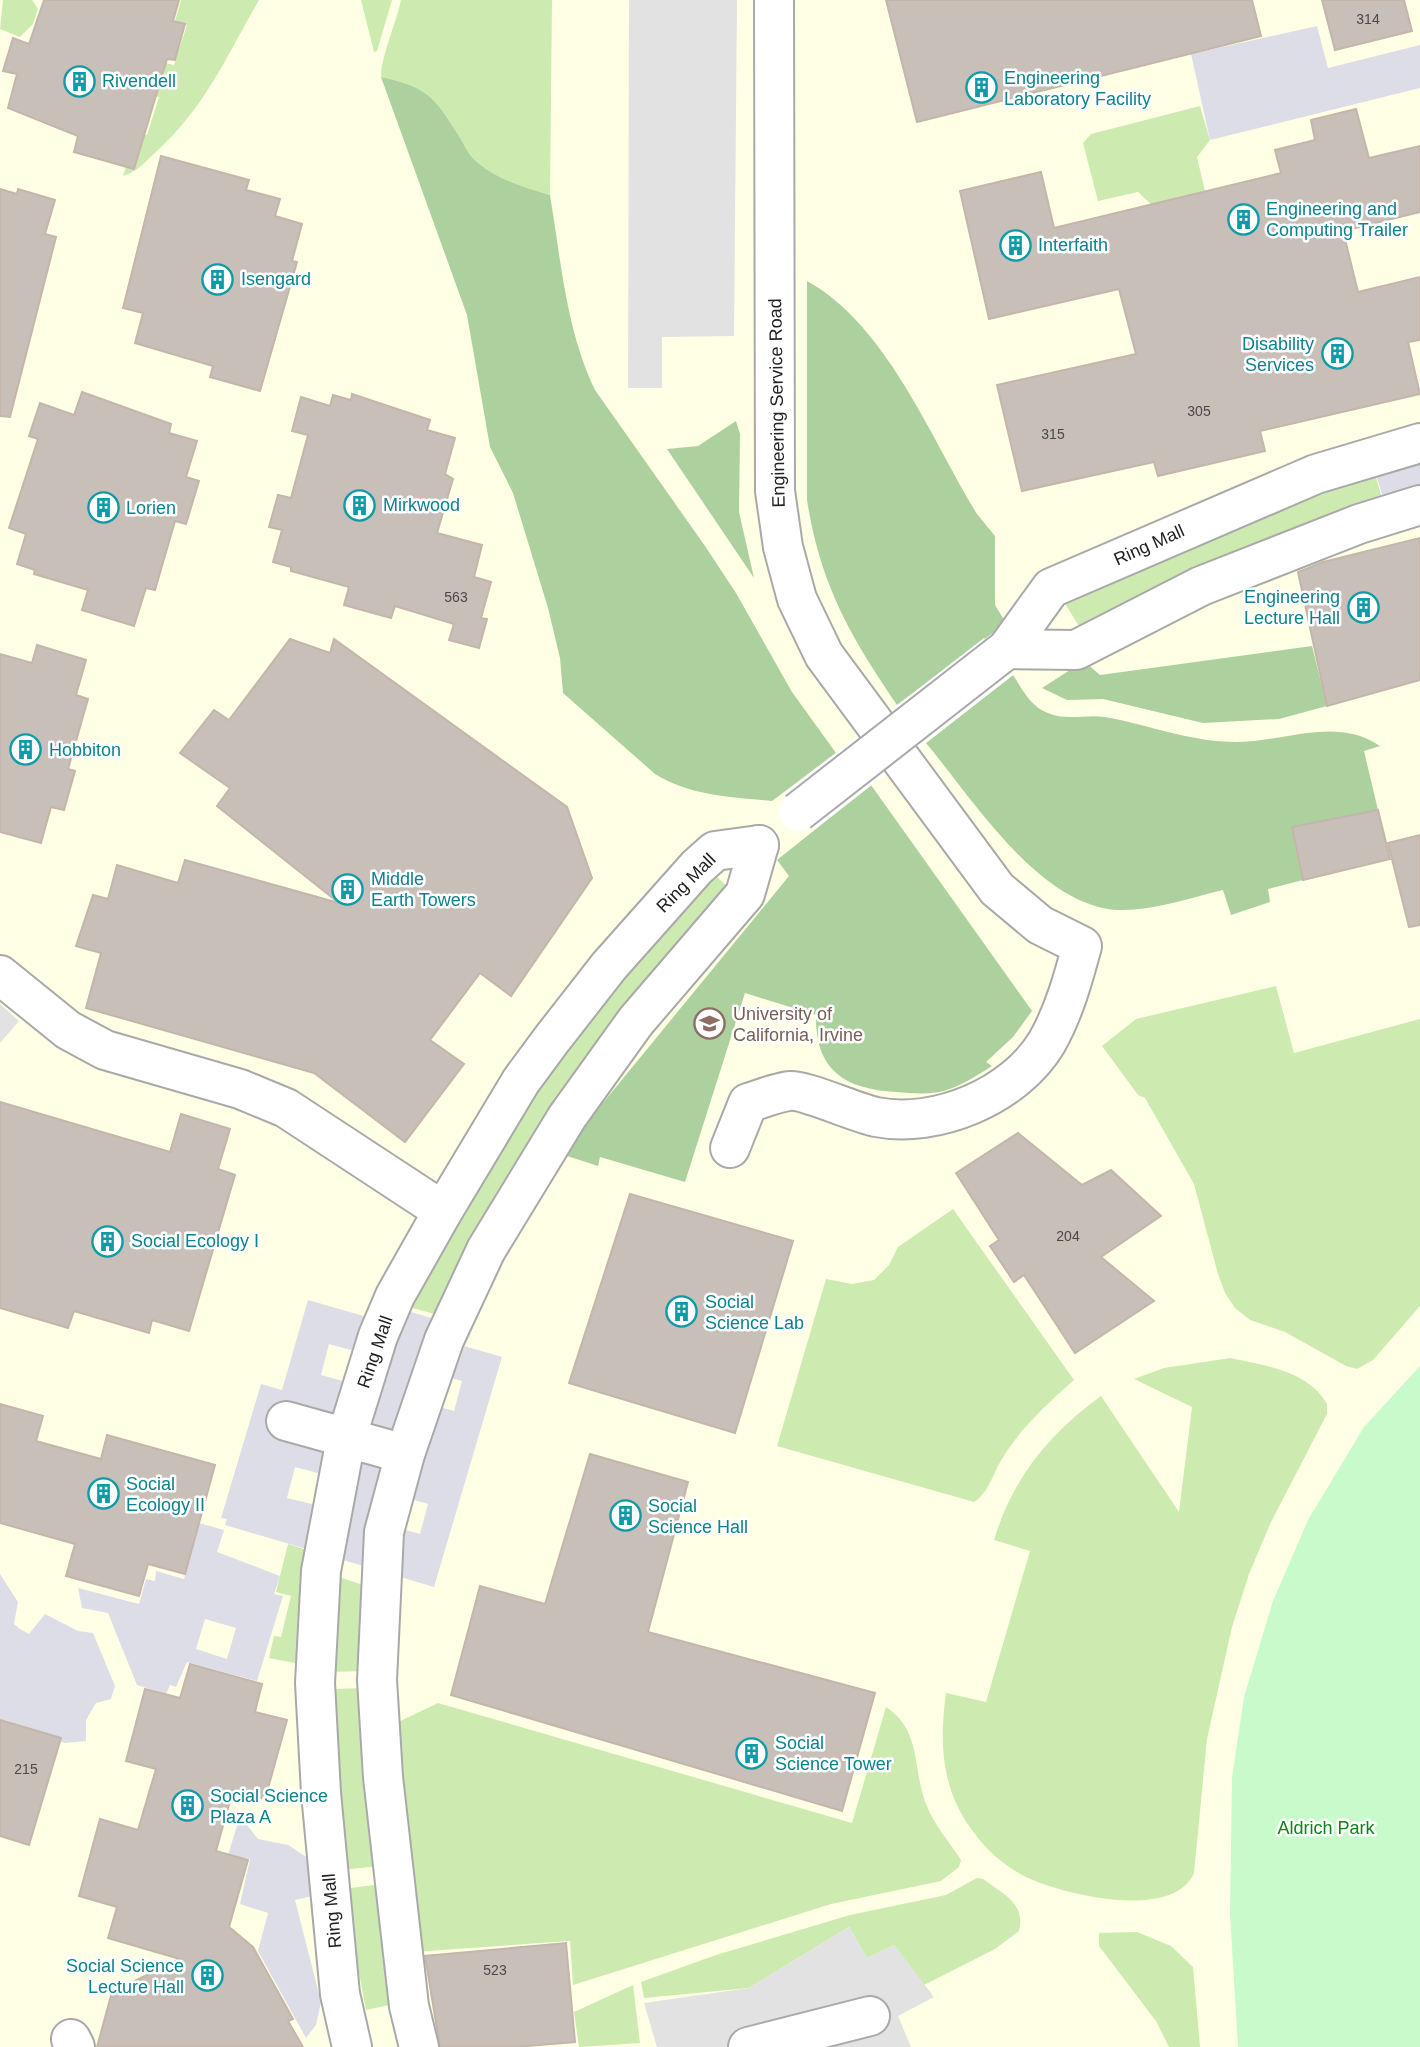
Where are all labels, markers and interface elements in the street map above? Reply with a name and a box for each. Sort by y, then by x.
house number: 314 [1356,11,1380,27]
building icon: Rivendell [62,64,96,98]
place label: Engineering Laboratory Facility [1004,68,1151,109]
place label: Rivendell [102,71,176,91]
building icon: Engineering Laboratory Facility [964,71,998,105]
place label: Engineering and Computing Trailer [1266,199,1408,240]
building icon: Engineering and Computing Trailer [1226,202,1260,236]
building icon: Interfaith [998,228,1032,262]
place label: Interfaith [1038,235,1108,255]
building icon: Isengard [201,262,235,296]
place label: Isengard [241,269,311,289]
street label: Engineering Service Road [765,298,789,508]
place label: Disability Services [1242,334,1314,375]
building icon: Disability Services [1320,337,1354,371]
house number: 305 [1187,403,1211,419]
house number: 315 [1041,426,1065,442]
building icon: Mirkwood [343,488,377,522]
building icon: Lorien [86,491,120,525]
place label: Mirkwood [383,495,460,515]
place label: Lorien [126,498,176,518]
street label: Ring Mall [1111,521,1187,569]
place label: Engineering Lecture Hall [1244,587,1340,628]
house number: 563 [444,589,468,605]
building icon: Engineering Lecture Hall [1346,590,1380,624]
building icon: Hobbiton [9,733,43,767]
place label: Hobbiton [49,740,121,760]
street label: Ring Mall [652,849,720,917]
place label: Middle Earth Towers [371,869,476,910]
building icon: Middle Earth Towers [331,872,365,906]
place label: University of California, Irvine [733,1004,863,1045]
school or university icon: University of California, Irvine [693,1007,727,1041]
building icon: Social Ecology I [91,1224,125,1258]
house number: 204 [1056,1228,1080,1244]
place label: Social Ecology I [131,1231,259,1251]
place label: Social Science Lab [705,1292,804,1333]
building icon: Social Science Lab [665,1295,699,1329]
street label: Ring Mall [353,1313,397,1391]
place label: Social Ecology II [126,1474,205,1515]
building icon: Social Ecology II [86,1477,120,1511]
place label: Social Science Hall [648,1496,748,1537]
building icon: Social Science Hall [608,1499,642,1533]
place label: Social Science Tower [775,1733,892,1774]
building icon: Social Science Tower [735,1736,769,1770]
house number: 215 [14,1761,38,1777]
place label: Social Science Plaza A [210,1786,328,1827]
building icon: Social Science Plaza A [170,1789,204,1823]
park label: Aldrich Park [1277,1818,1376,1838]
street label: Ring Mall [319,1873,345,1949]
place label: Social Science Lecture Hall [66,1956,184,1997]
building icon: Social Science Lecture Hall [190,1959,224,1993]
house number: 523 [483,1962,507,1978]

